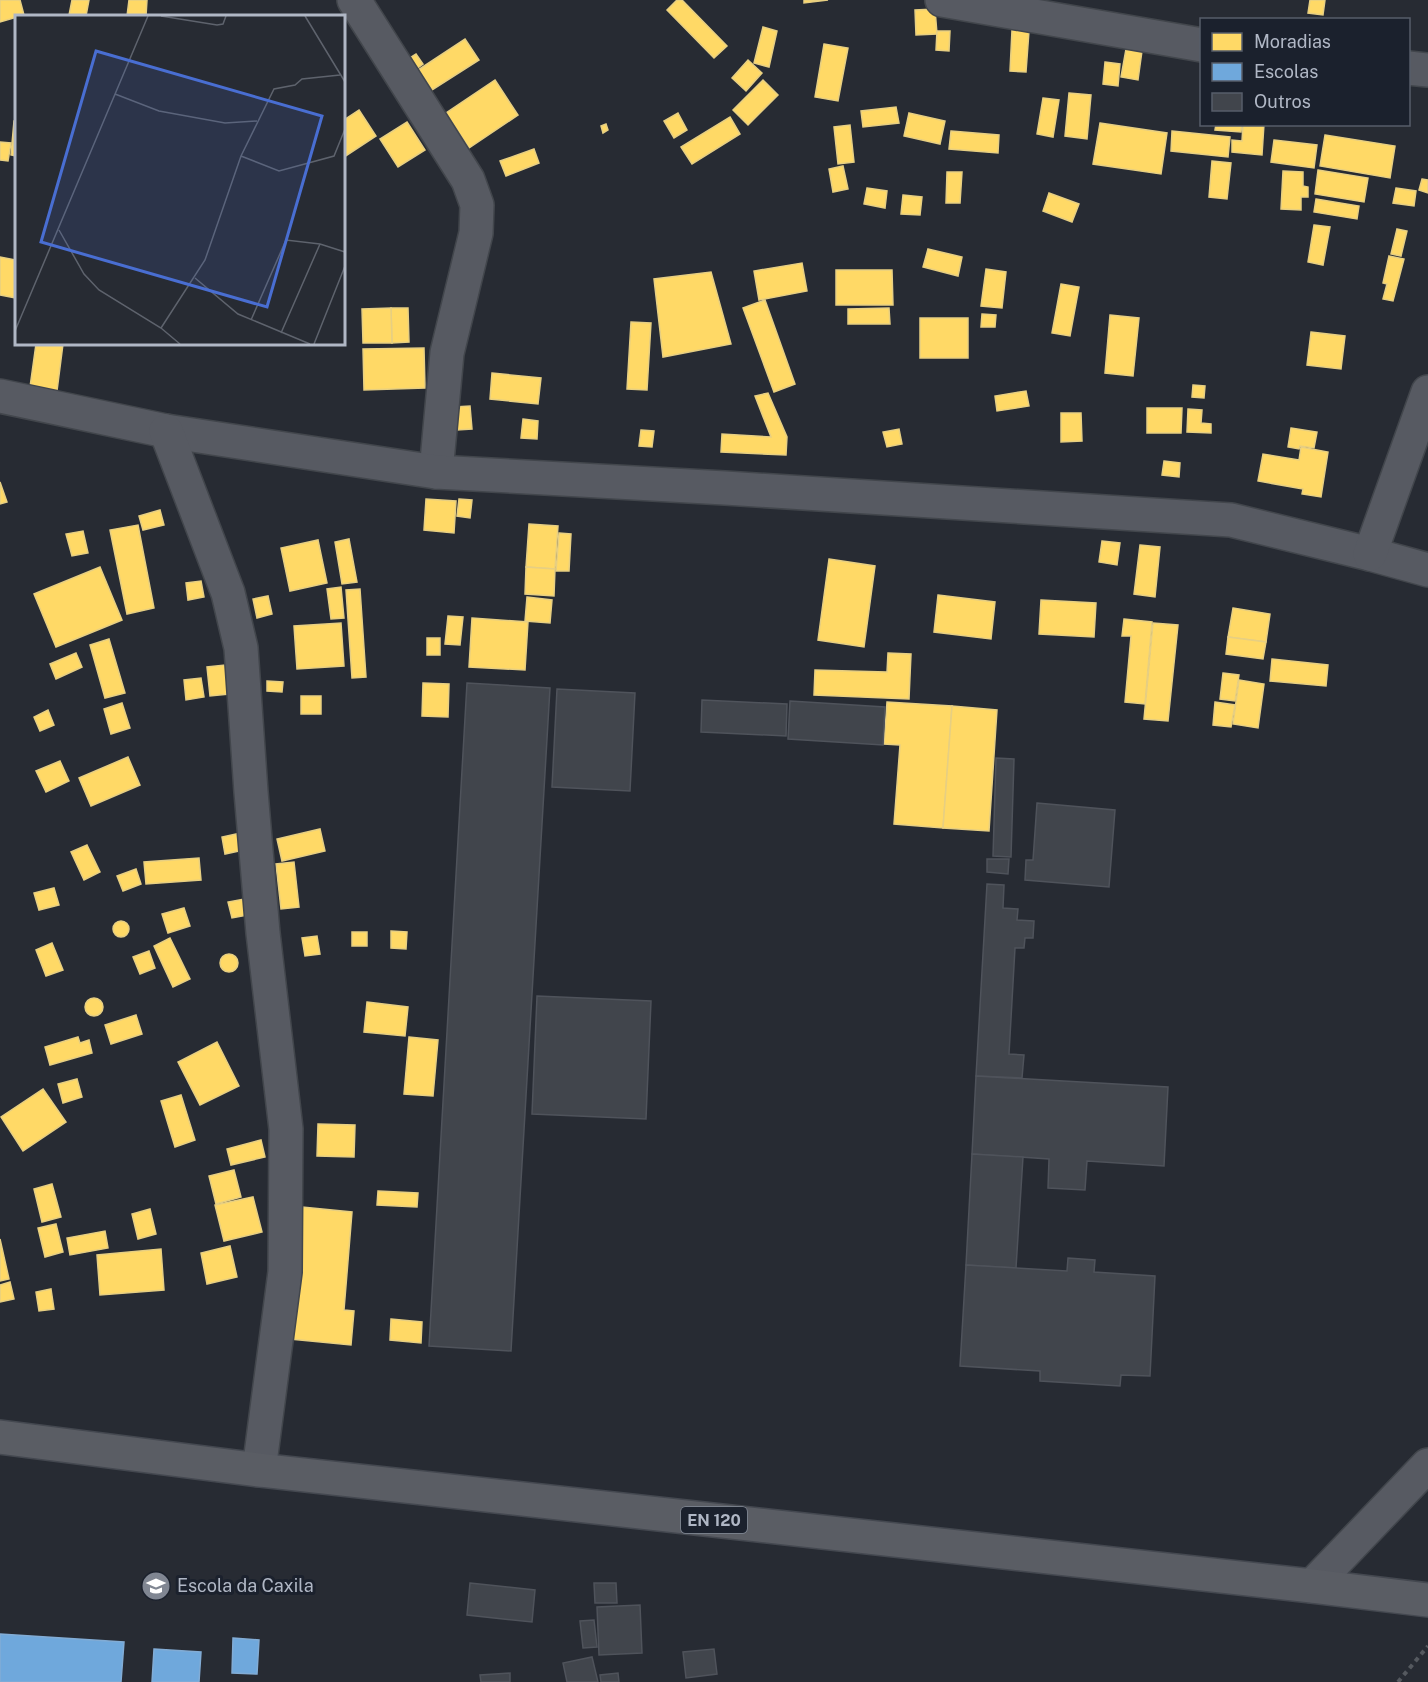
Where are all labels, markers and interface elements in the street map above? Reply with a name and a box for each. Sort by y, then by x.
inset map [15,15,345,345]
legend [1200,18,1410,126]
text: Moradias [1254,31,1331,52]
text: Escolas [1254,61,1318,82]
text: Outros [1254,91,1311,112]
road number: EN 120 [681,1507,747,1533]
school or university icon: Escola da Caxila [140,1570,172,1602]
place label: Escola da Caxila [177,1575,314,1596]

